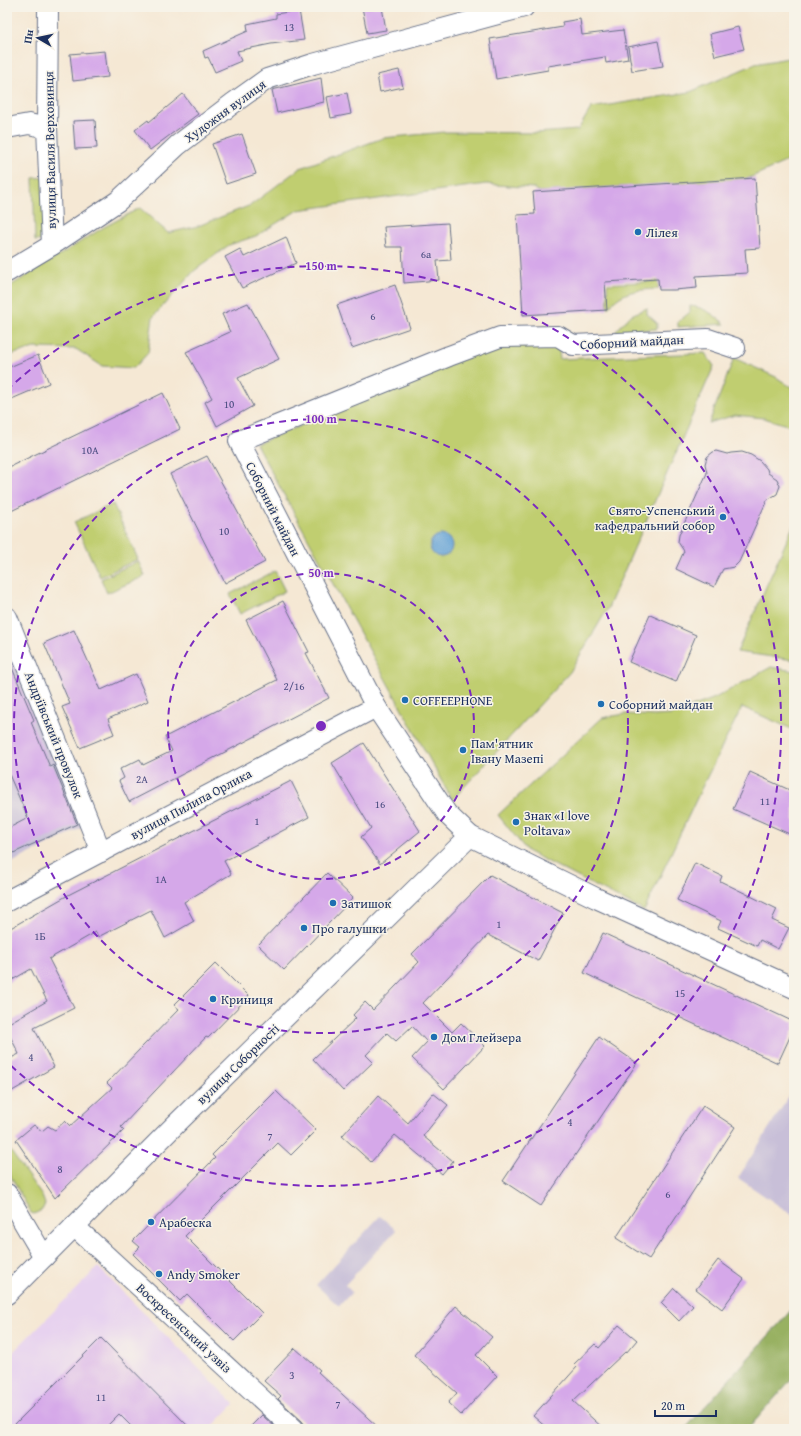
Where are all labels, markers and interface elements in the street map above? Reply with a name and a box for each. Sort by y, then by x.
north arrow [18,18,58,58]
house number: 13 [284,19,294,35]
text: Пн [19,28,37,45]
street label: вулиця Василя Верховинця [39,71,61,229]
street label: Художня вулиця [180,75,270,147]
place label: Лілея [646,223,678,242]
marker: Лілея [633,227,643,237]
house number: 6а [421,246,432,262]
text: 150 m [305,257,338,274]
house number: 6 [370,308,376,324]
street label: Соборний майдан [580,330,685,354]
house number: 10 [224,396,234,412]
text: 100 m [305,410,338,427]
house number: 10А [81,442,99,458]
street label: Соборний майдан [241,458,305,560]
place label: Свято-Успенський кафедральний собор [595,501,715,535]
marker: Свято-Успенський кафедральний собор [718,512,728,522]
house number: 10 [219,523,229,539]
text: 50 m [308,564,334,581]
street label: Андріївський провулок [20,669,88,801]
house number: 2/16 [283,678,305,694]
place label: COFFEEPHONE [413,691,493,710]
marker: COFFEEPHONE [400,695,410,705]
place label: Соборний майдан [609,695,713,714]
marker: Соборний майдан [596,699,606,709]
centre of rings [314,719,328,733]
place label: Пам'ятник Івану Мазепі [471,734,544,768]
marker: Пам'ятник Івану Мазепі [458,745,468,755]
street label: вулиця Пилипа Орлика [127,764,256,844]
house number: 2А [136,771,148,787]
house number: 11 [760,793,770,809]
house number: 16 [375,796,385,812]
place label: Знак «I love Poltava» [524,806,590,840]
house number: 1 [254,813,260,829]
marker: Знак «I love Poltava» [511,817,521,827]
house number: 1А [155,871,167,887]
place label: Затишок [341,894,391,913]
marker: Затишок [328,898,338,908]
house number: 1 [496,916,502,932]
place label: Про галушки [312,919,387,938]
marker: Про галушки [299,923,309,933]
house number: 1Б [34,928,46,944]
house number: 15 [675,985,685,1001]
place label: Криниця [221,990,273,1009]
marker: Криниця [208,994,218,1004]
street label: вулиця Соборності [192,1019,284,1109]
place label: Дом Глейзера [441,1028,522,1047]
marker: Дом Глейзера [429,1032,439,1042]
house number: 4 [28,1049,34,1065]
house number: 4 [567,1114,573,1130]
house number: 7 [267,1128,273,1144]
house number: 8 [57,1161,63,1177]
house number: 6 [665,1186,671,1202]
place label: Арабеска [159,1213,212,1232]
marker: Арабеска [146,1217,156,1227]
place label: Andy Smoker [167,1265,241,1284]
marker: Andy Smoker [154,1269,164,1279]
street label: Воскресенський узвіз [132,1279,236,1377]
house number: 3 [289,1367,295,1383]
house number: 11 [96,1389,106,1405]
scale bar [655,1392,716,1418]
house number: 7 [335,1396,341,1412]
text: 20 m [661,1397,685,1414]

